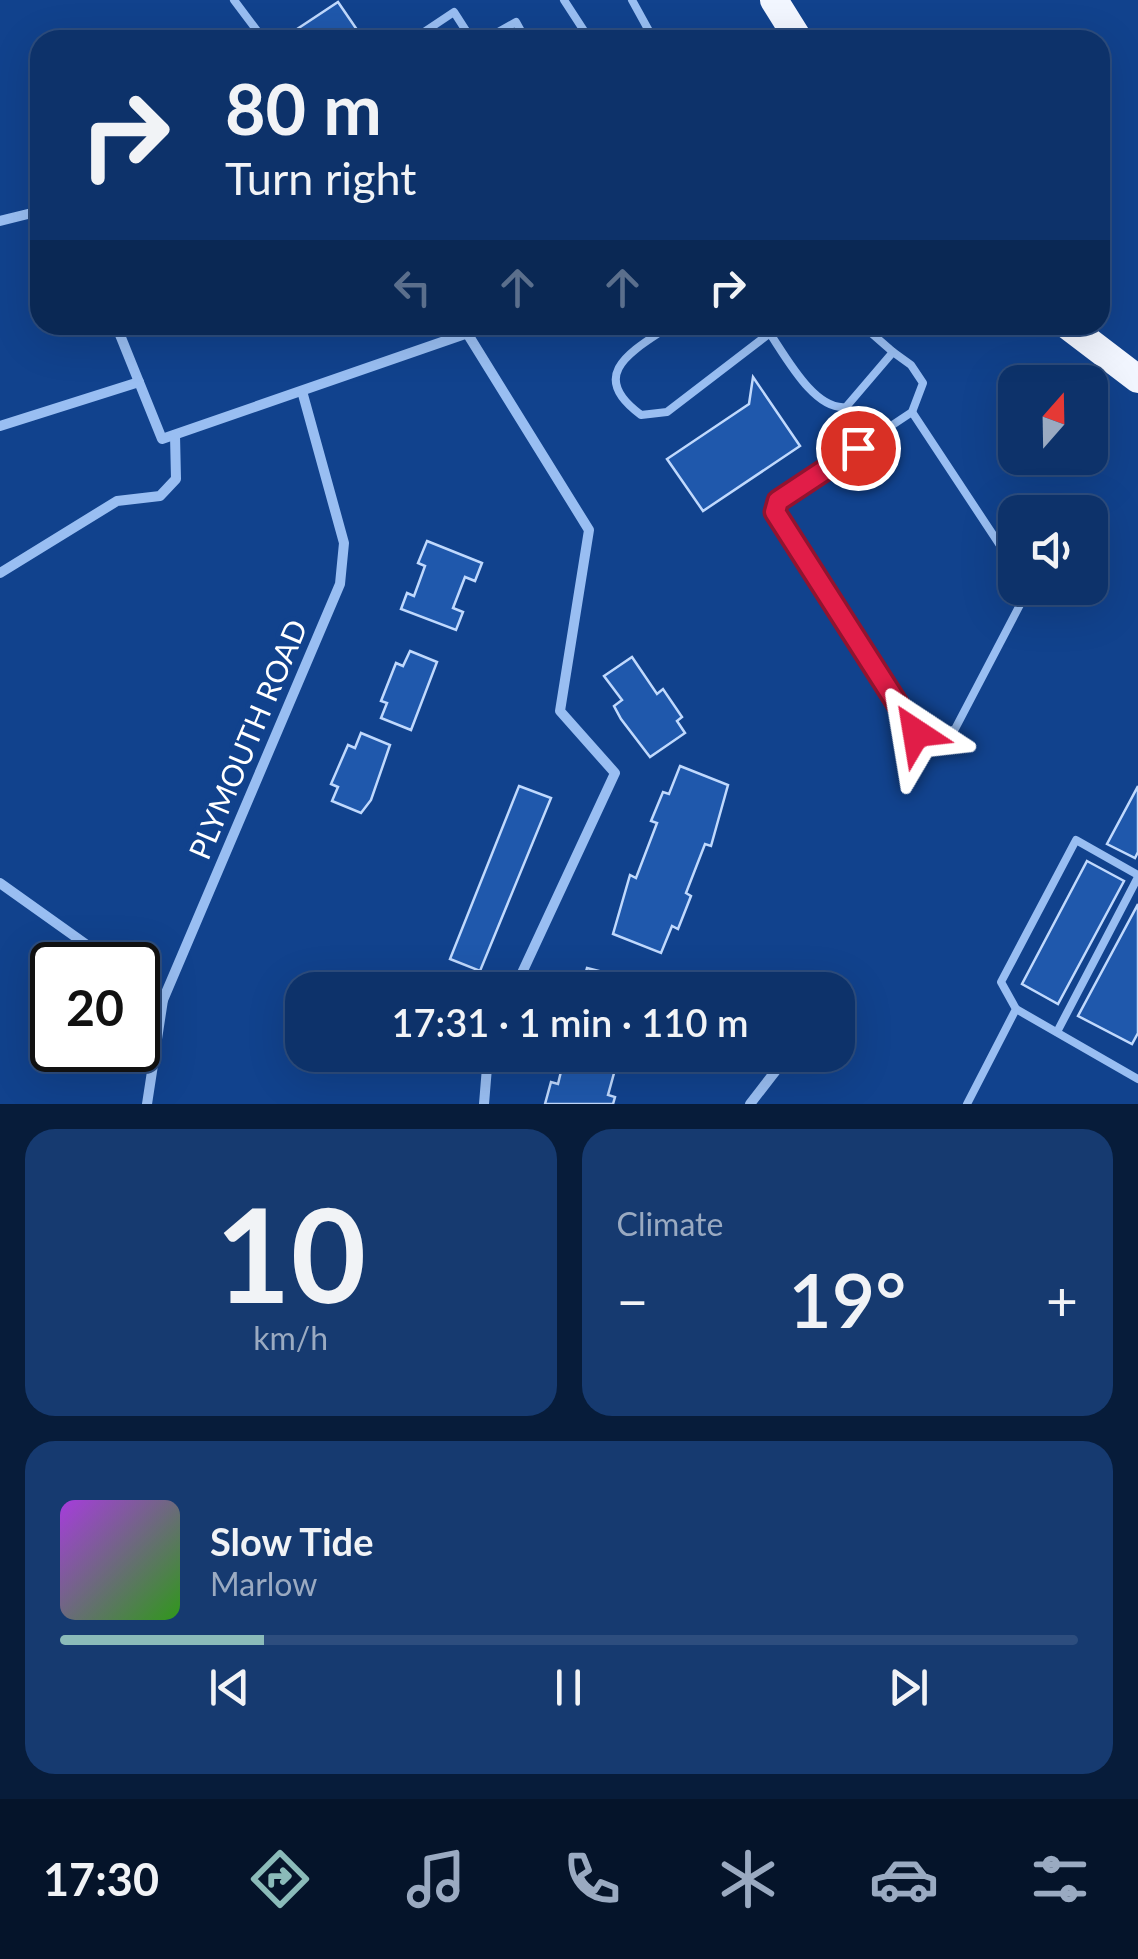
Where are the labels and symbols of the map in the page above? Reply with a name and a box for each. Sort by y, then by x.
north arrow [998,365,1108,475]
pin [816,406,901,491]
street label: PLYMOUTH ROAD [180,614,314,864]
position arrow [864,681,968,785]
speed limit sign: 20 [30,942,160,1072]

